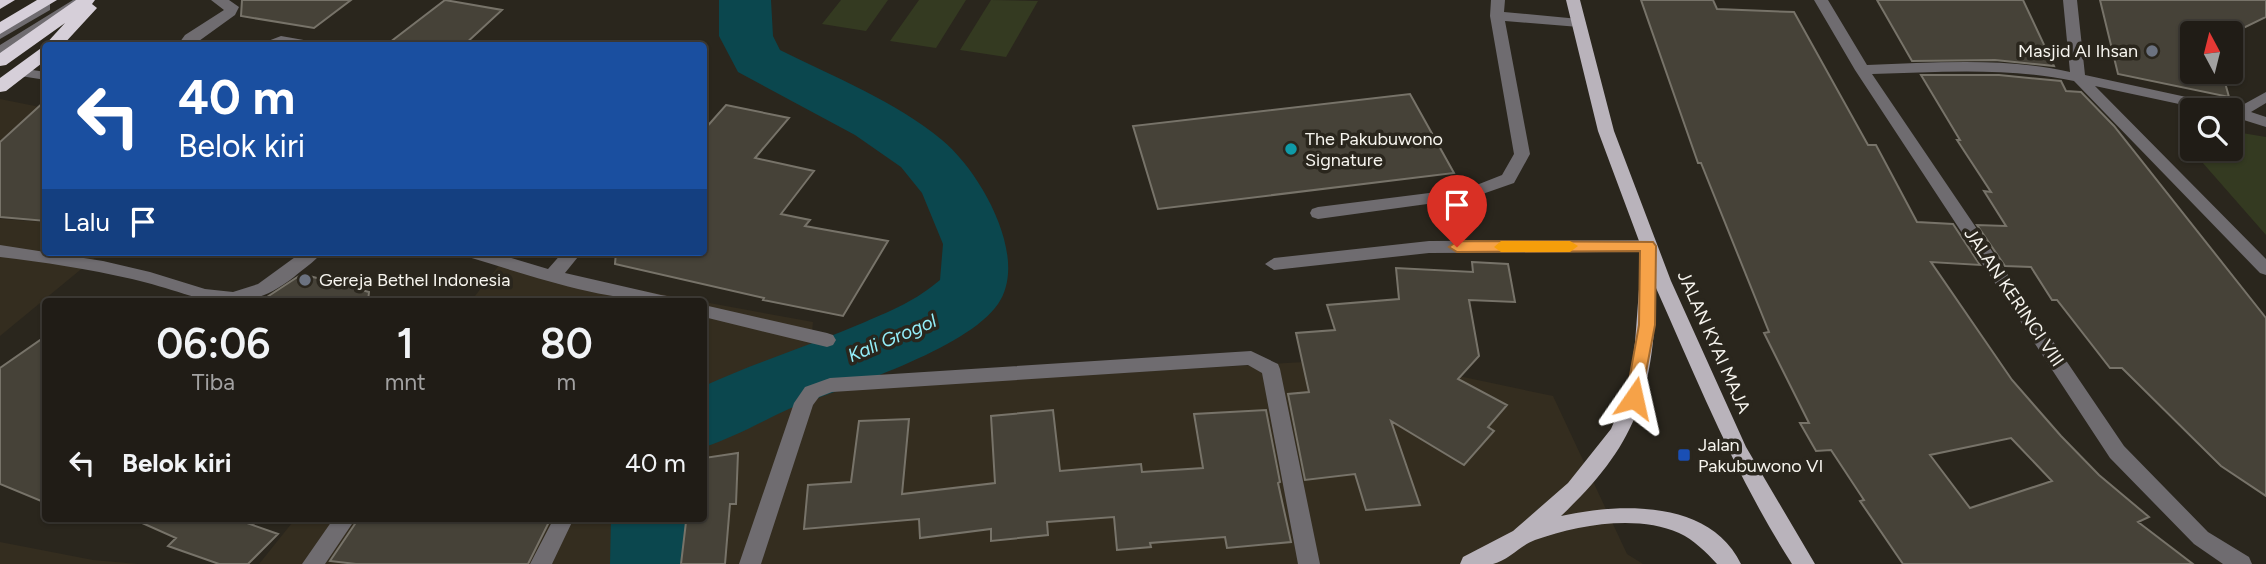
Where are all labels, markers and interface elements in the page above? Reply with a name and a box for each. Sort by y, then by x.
north arrow [2180,21,2244,84]
map controls [2180,21,2243,161]
place label: Masjid Al Ihsan [2018,40,2138,62]
marker: Masjid Al Ihsan [2144,43,2160,59]
text: 40 m [178,67,295,126]
icon: left [63,70,154,161]
button: search [2180,98,2243,161]
text: Belok kiri [178,127,305,165]
place label: The Pakubuwono Signature [1305,128,1443,171]
marker: The Pakubuwono Signature [1283,141,1299,157]
pin [1427,175,1487,247]
icon: arrive [1438,186,1476,224]
icon: arrive [124,203,162,241]
text: Lalu [63,206,110,238]
street label: JALAN KERINCI VIII [1959,223,2069,371]
street label: JALAN KYAI MAJA [1673,267,1755,417]
place label: Gereja Bethel Indonesia [319,269,510,291]
marker: Gereja Bethel Indonesia [297,272,313,288]
water label: Kali Grogol [844,309,941,367]
text: 06:06 [156,318,270,369]
text: 1 [396,318,414,369]
text: 80 [540,318,593,369]
position arrow [1597,361,1671,435]
text: Tiba [192,368,235,396]
text: mnt [385,368,426,396]
text: m [557,368,576,396]
place label: Jalan Pakubuwono VI [1698,434,1823,477]
icon: left [63,444,101,482]
text: Belok kiri [122,447,231,479]
text: 40 m [625,447,686,479]
marker: Jalan Pakubuwono VI [1676,447,1692,463]

